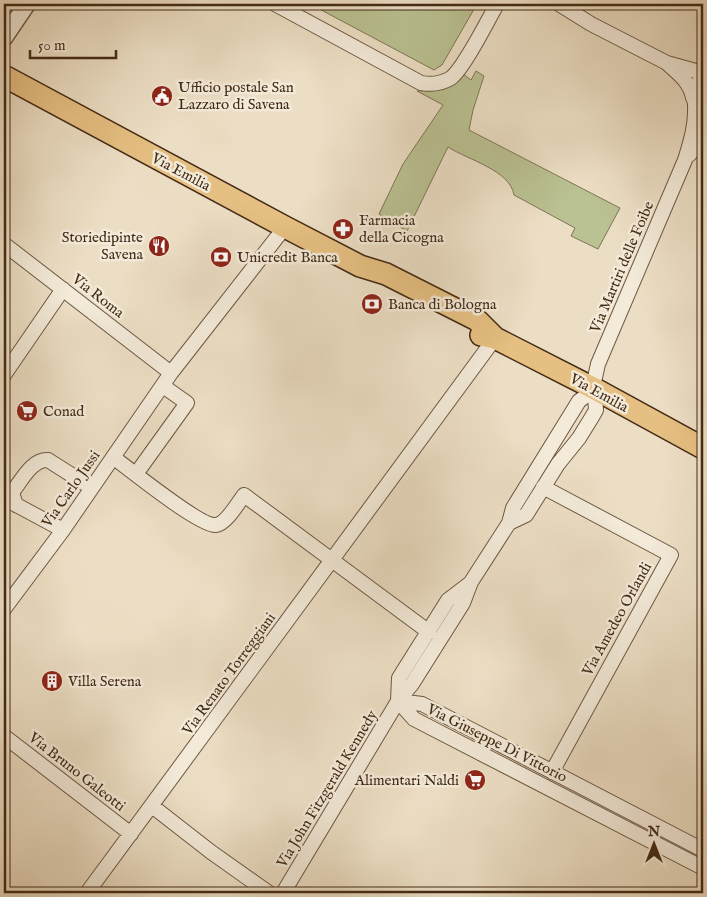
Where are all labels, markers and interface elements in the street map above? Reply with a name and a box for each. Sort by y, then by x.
scale bar [30,28,116,60]
text: 50 m [38,36,66,55]
place label: Ufficio postale San Lazzaro di Savena [178,78,294,114]
public building icon: Ufficio postale San Lazzaro di Savena [150,84,174,108]
street label: Via Emilia [147,148,214,196]
street label: Via Martiri delle Foibe [585,198,658,337]
place label: Farmacia della Cicogna [359,211,444,247]
pharmacy icon: Farmacia della Cicogna [331,217,355,241]
place label: Storiedipinte Savena [62,228,144,264]
restaurant icon: Storiedipinte Savena [147,234,171,258]
bank icon: Unicredit Banca [209,245,233,269]
place label: Unicredit Banca [237,248,338,267]
street label: Via Roma [67,269,128,323]
bank icon: Banca di Bologna [360,292,384,316]
place label: Banca di Bologna [388,295,497,314]
street label: Via Emilia [565,369,632,417]
supermarket icon: Conad [15,399,39,423]
place label: Conad [43,402,85,421]
street label: Via Carlo Jussi [37,447,105,532]
street label: Via Amedeo Orlandi [577,559,656,680]
street label: Via Renato Torreggiani [178,609,280,740]
building icon: Villa Serena [40,669,64,693]
place label: Villa Serena [67,672,142,691]
street label: Via Giuseppe Di Vittorio [423,699,570,787]
street label: Via John Fitzgerald Kennedy [272,706,382,872]
street label: Via Bruno Galeotti [24,728,129,816]
supermarket icon: Alimentari Naldi [463,768,487,792]
place label: Alimentari Naldi [354,771,459,790]
north arrow [630,820,680,870]
text: N [647,823,660,841]

